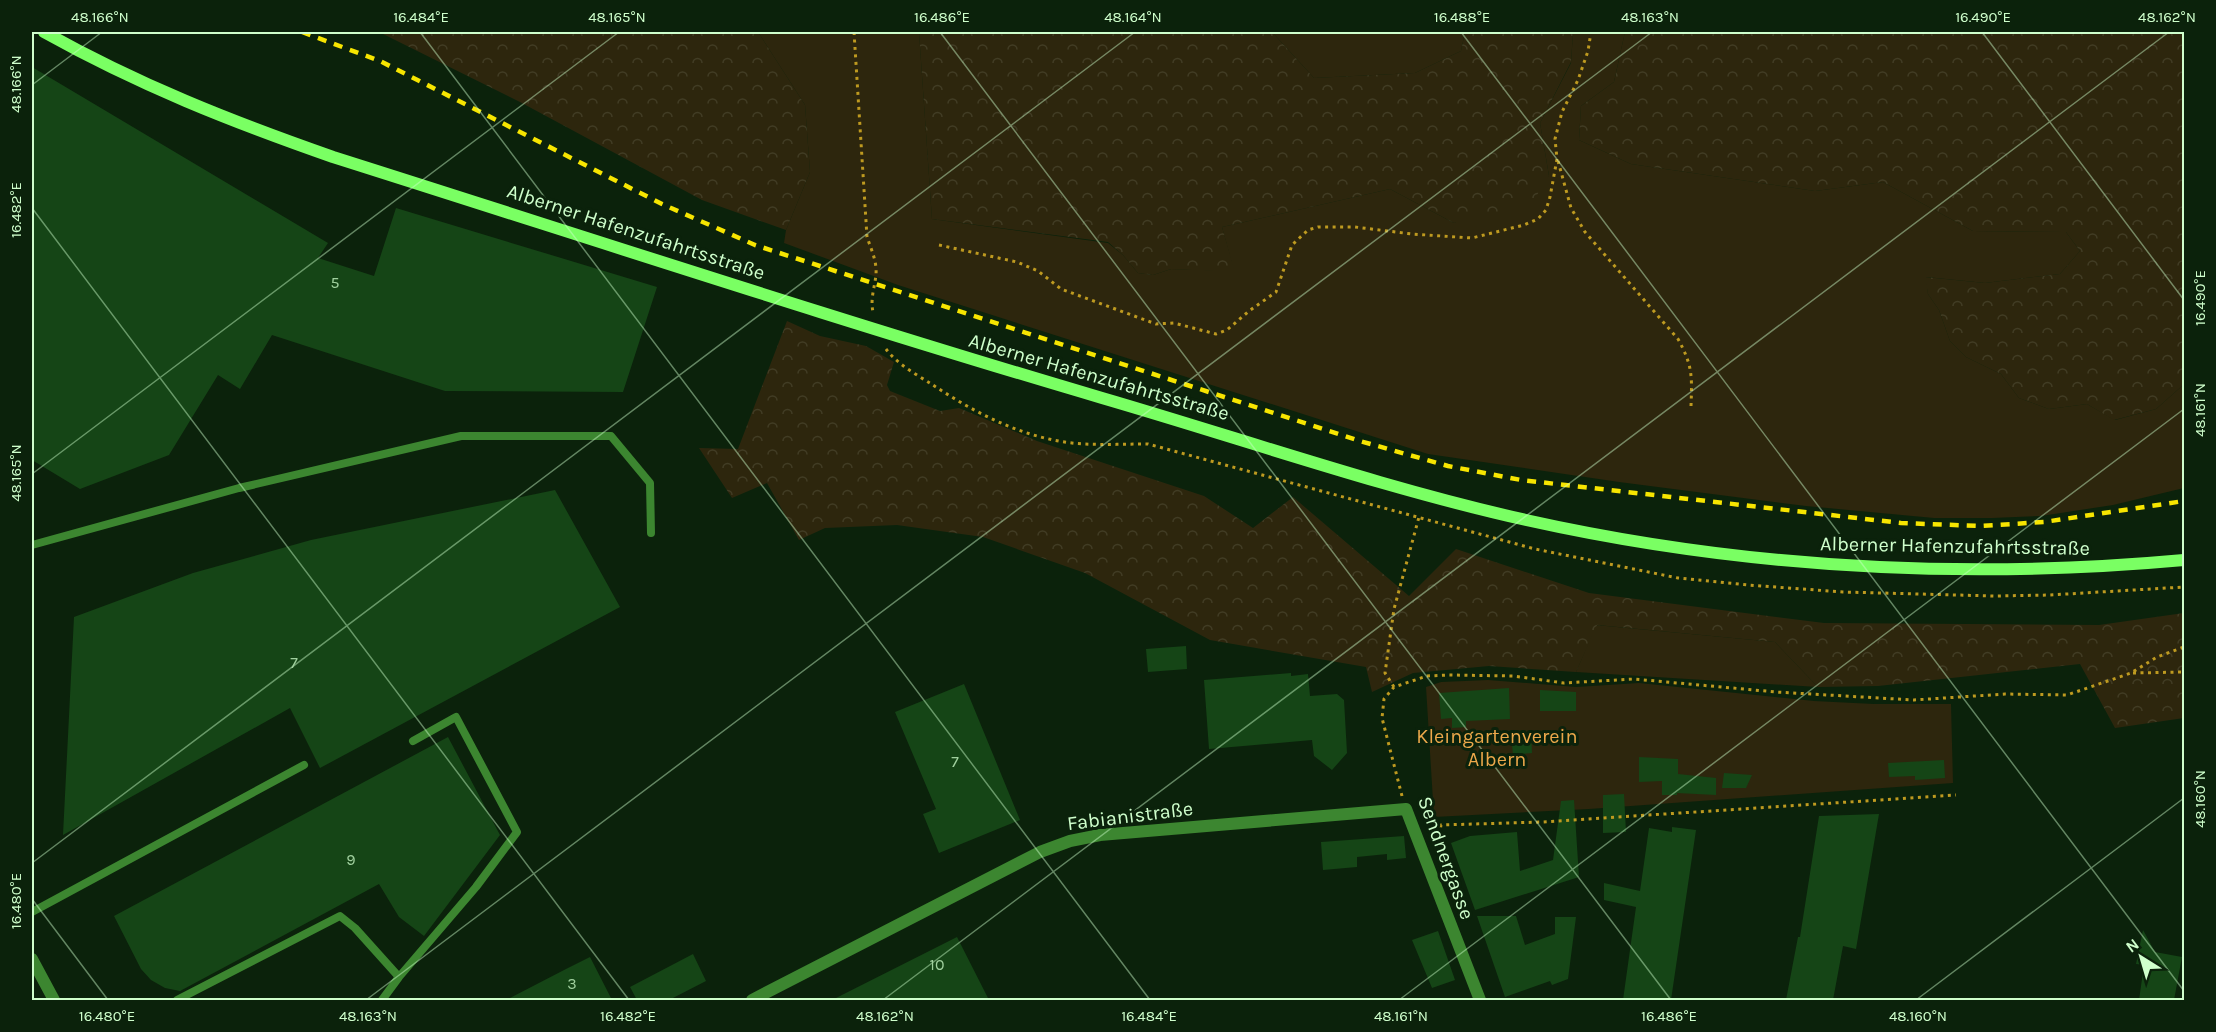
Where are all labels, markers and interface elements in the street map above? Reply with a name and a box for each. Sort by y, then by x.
text: 48.166°N [71,8,129,26]
text: 16.484°E [393,8,449,26]
text: 48.165°N [588,8,646,26]
text: 16.486°E [914,8,970,26]
text: 48.164°N [1104,8,1162,26]
text: 16.488°E [1434,8,1490,26]
text: 48.163°N [1621,8,1679,26]
text: 16.490°E [1955,8,2011,26]
text: 48.162°N [2138,8,2196,26]
text: 48.166°N [7,55,25,113]
street label: Alberner Hafenzufahrtsstraße [504,179,768,285]
text: 16.482°E [7,182,25,238]
text: 16.490°E [2191,270,2209,326]
house number: 5 [330,273,340,292]
street label: Alberner Hafenzufahrtsstraße [966,329,1232,425]
text: 48.161°N [2191,383,2209,437]
text: 48.165°N [7,444,25,502]
street label: Alberner Hafenzufahrtsstraße [1820,532,2090,560]
house number: 7 [290,653,298,672]
park label: Kleingartenverein Albern [1416,725,1578,771]
house number: 7 [951,752,959,771]
text: 48.160°N [2191,770,2209,828]
street label: Sendnergasse [1413,793,1479,923]
street label: Fabianistraße [1066,797,1194,835]
house number: 9 [346,850,356,869]
text: 16.480°E [7,873,25,929]
north arrow [2111,927,2171,987]
text: N [2122,934,2143,956]
house number: 10 [930,955,944,974]
house number: 3 [567,974,577,993]
text: 16.480°E [79,1007,135,1025]
text: 48.163°N [339,1007,397,1025]
text: 16.482°E [600,1007,656,1025]
text: 48.162°N [856,1007,914,1025]
text: 16.484°E [1121,1007,1177,1025]
text: 48.161°N [1374,1007,1428,1025]
text: 16.486°E [1641,1007,1697,1025]
text: 48.160°N [1889,1007,1947,1025]

